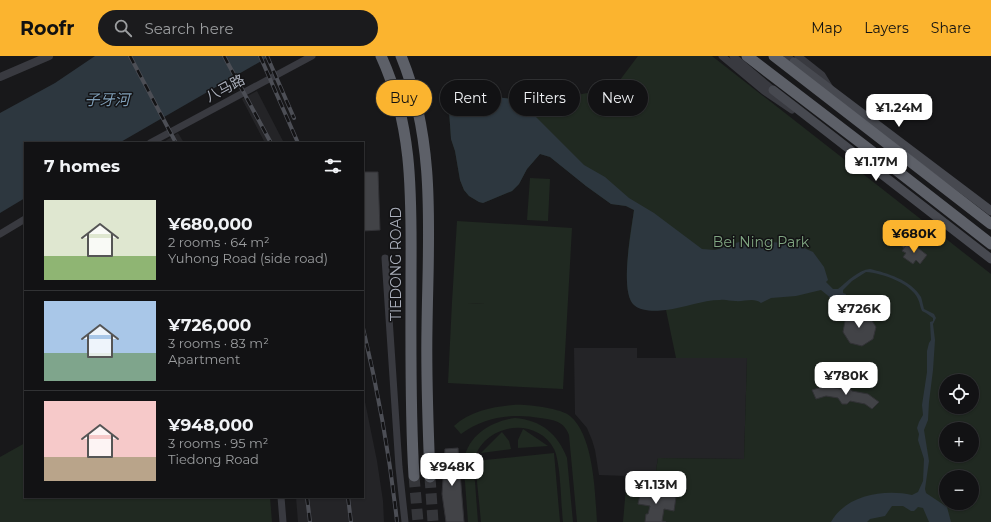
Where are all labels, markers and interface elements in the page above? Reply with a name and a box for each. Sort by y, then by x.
search box [98,10,378,46]
text: Roofr [20,17,74,40]
icon: search [112,17,134,39]
text: Search here [144,19,234,38]
text: Map [811,19,842,37]
text: Layers [864,19,909,37]
text: Share [931,19,971,37]
street label: 八马路 [202,70,248,106]
chip: Buy [376,80,432,116]
chip: Rent [440,80,501,116]
chip: Filters [509,80,580,116]
chip: New [588,80,648,116]
water label: 子牙河 [84,90,132,109]
pin: ¥1.24M [866,94,932,128]
text: ¥1.24M [875,99,923,115]
pin: ¥1.17M [843,148,909,182]
text: ¥1.17M [854,153,898,169]
icon: filters [322,155,344,177]
text: 7 homes [44,156,120,176]
street label: TIEDONG ROAD [387,207,405,321]
text: ¥680,000 [168,214,253,234]
icon: home [76,216,124,264]
pin: ¥680K [886,220,942,254]
text: ¥680K [892,225,936,241]
park label: Bei Ning Park [713,233,810,251]
text: 2 rooms · 64 m² [168,234,270,250]
text: Yuhong Road (side road) [168,250,328,266]
pin: ¥726K [831,295,887,329]
text: ¥726K [837,300,881,316]
text: ¥726,000 [168,315,251,335]
icon: home [76,317,124,365]
text: 3 rooms · 83 m² [168,335,269,351]
text: Apartment [168,351,240,367]
pin: ¥780K [818,362,874,396]
text: ¥780K [824,367,868,383]
map controls [939,374,979,510]
button: locate [939,374,979,414]
text: ¥948,000 [168,415,253,435]
icon: home [76,417,124,465]
button: + [939,422,979,462]
text: 3 rooms · 95 m² [168,435,268,451]
text: Tiedong Road [168,451,259,467]
pin: ¥948K [424,453,480,487]
text: ¥948K [429,458,475,474]
button: − [939,470,979,510]
pin: ¥1.13M [623,471,689,505]
text: ¥1.13M [634,476,678,492]

